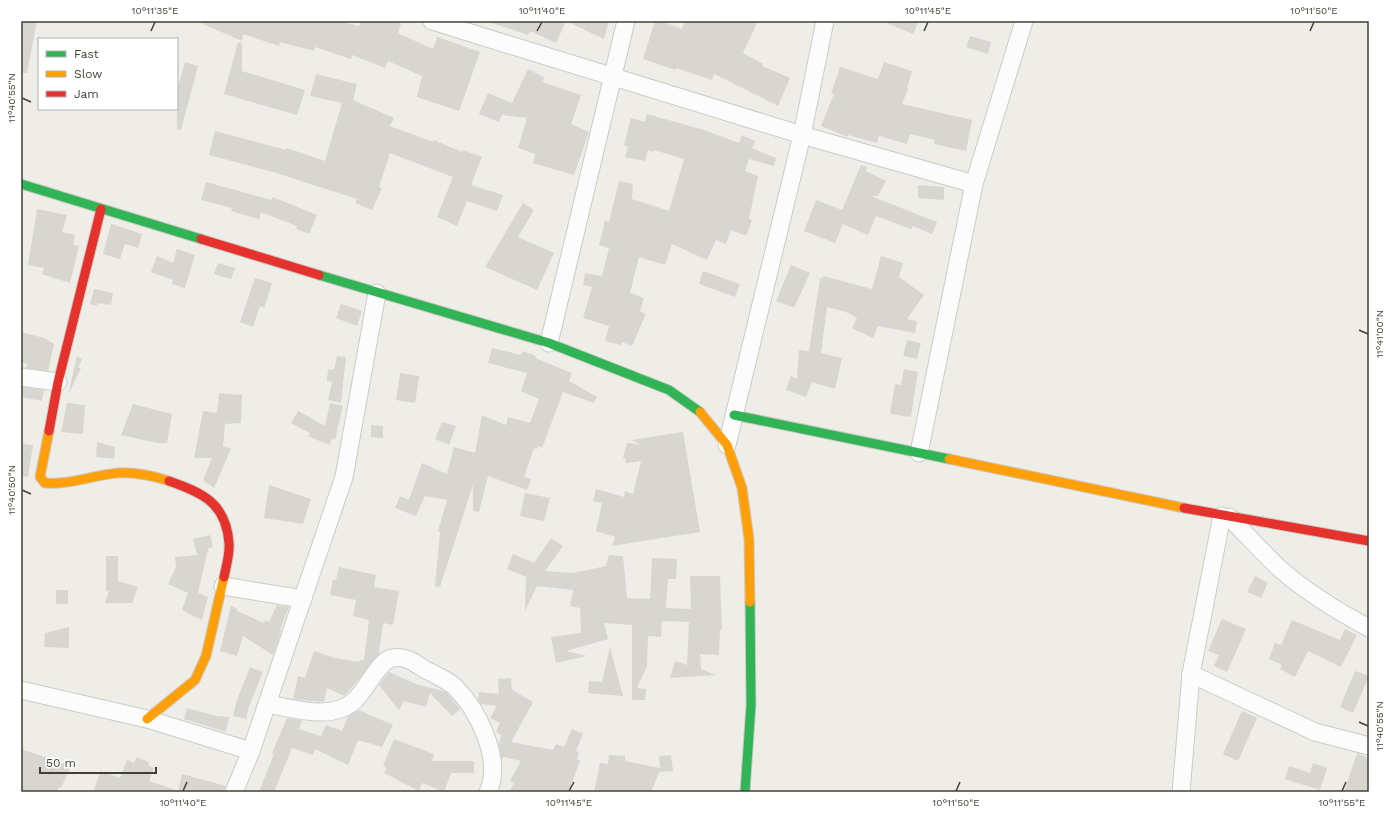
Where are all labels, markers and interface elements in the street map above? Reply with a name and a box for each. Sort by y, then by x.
text: 10°11'35"E [132,5,178,16]
text: 10°11'40"E [519,5,565,16]
text: 10°11'45"E [905,5,951,16]
text: 10°11'50"E [1290,5,1338,16]
legend [38,38,178,110]
text: Fast [74,47,99,61]
text: Slow [74,67,102,81]
text: 11°40'55"N [6,73,17,123]
text: Jam [74,87,99,101]
text: 11°41'00"N [1374,310,1385,358]
text: 11°40'50"N [6,465,17,515]
text: 11°40'55"N [1374,701,1385,751]
scale bar [40,749,156,775]
text: 50 m [46,756,76,770]
text: 10°11'40"E [160,797,206,808]
text: 10°11'45"E [546,797,592,808]
text: 10°11'50"E [932,797,980,808]
text: 10°11'55"E [1319,797,1365,808]

